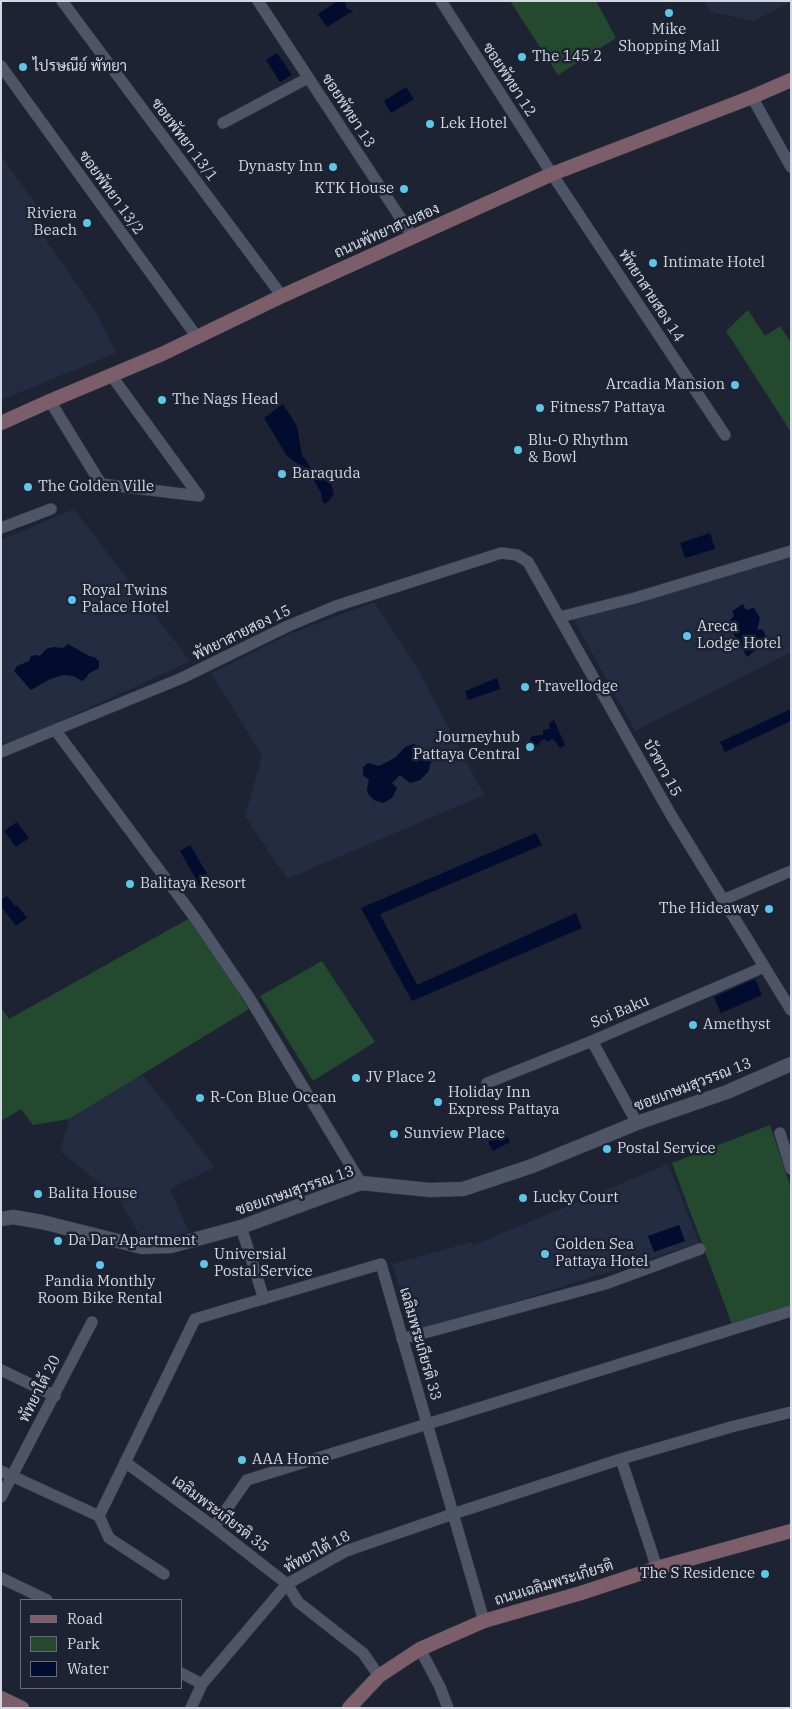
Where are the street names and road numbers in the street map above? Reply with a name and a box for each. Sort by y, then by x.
street label: ซอยพัทยา 12 [478,40,540,120]
street label: ซอยพัทยา 13 [317,71,379,151]
street label: ซอยพัทยา 13/1 [147,95,221,185]
street label: ซอยพัทยา 13/2 [75,148,147,238]
street label: ถนนพัทยาสายสอง [332,200,442,262]
street label: พัทยาสายสอง 14 [614,246,688,346]
street label: พัทยาสายสอง 15 [190,601,294,665]
street label: บัวขาว 15 [639,736,685,800]
street label: Soi Baku [588,992,652,1032]
street label: ซอยเกษมสุวรรณ 13 [632,1054,754,1116]
street label: ซอยเกษมสุวรรณ 13 [233,1162,357,1220]
street label: เฉลิมพระเกียรติ 33 [395,1285,445,1403]
street label: พัทยาใต้ 20 [15,1352,65,1426]
street label: เฉลิมพระเกียรติ 35 [168,1472,272,1556]
street label: พัทยาใต้ 18 [281,1527,353,1577]
street label: ถนนเฉลิมพระเกียรติ [492,1556,616,1610]

